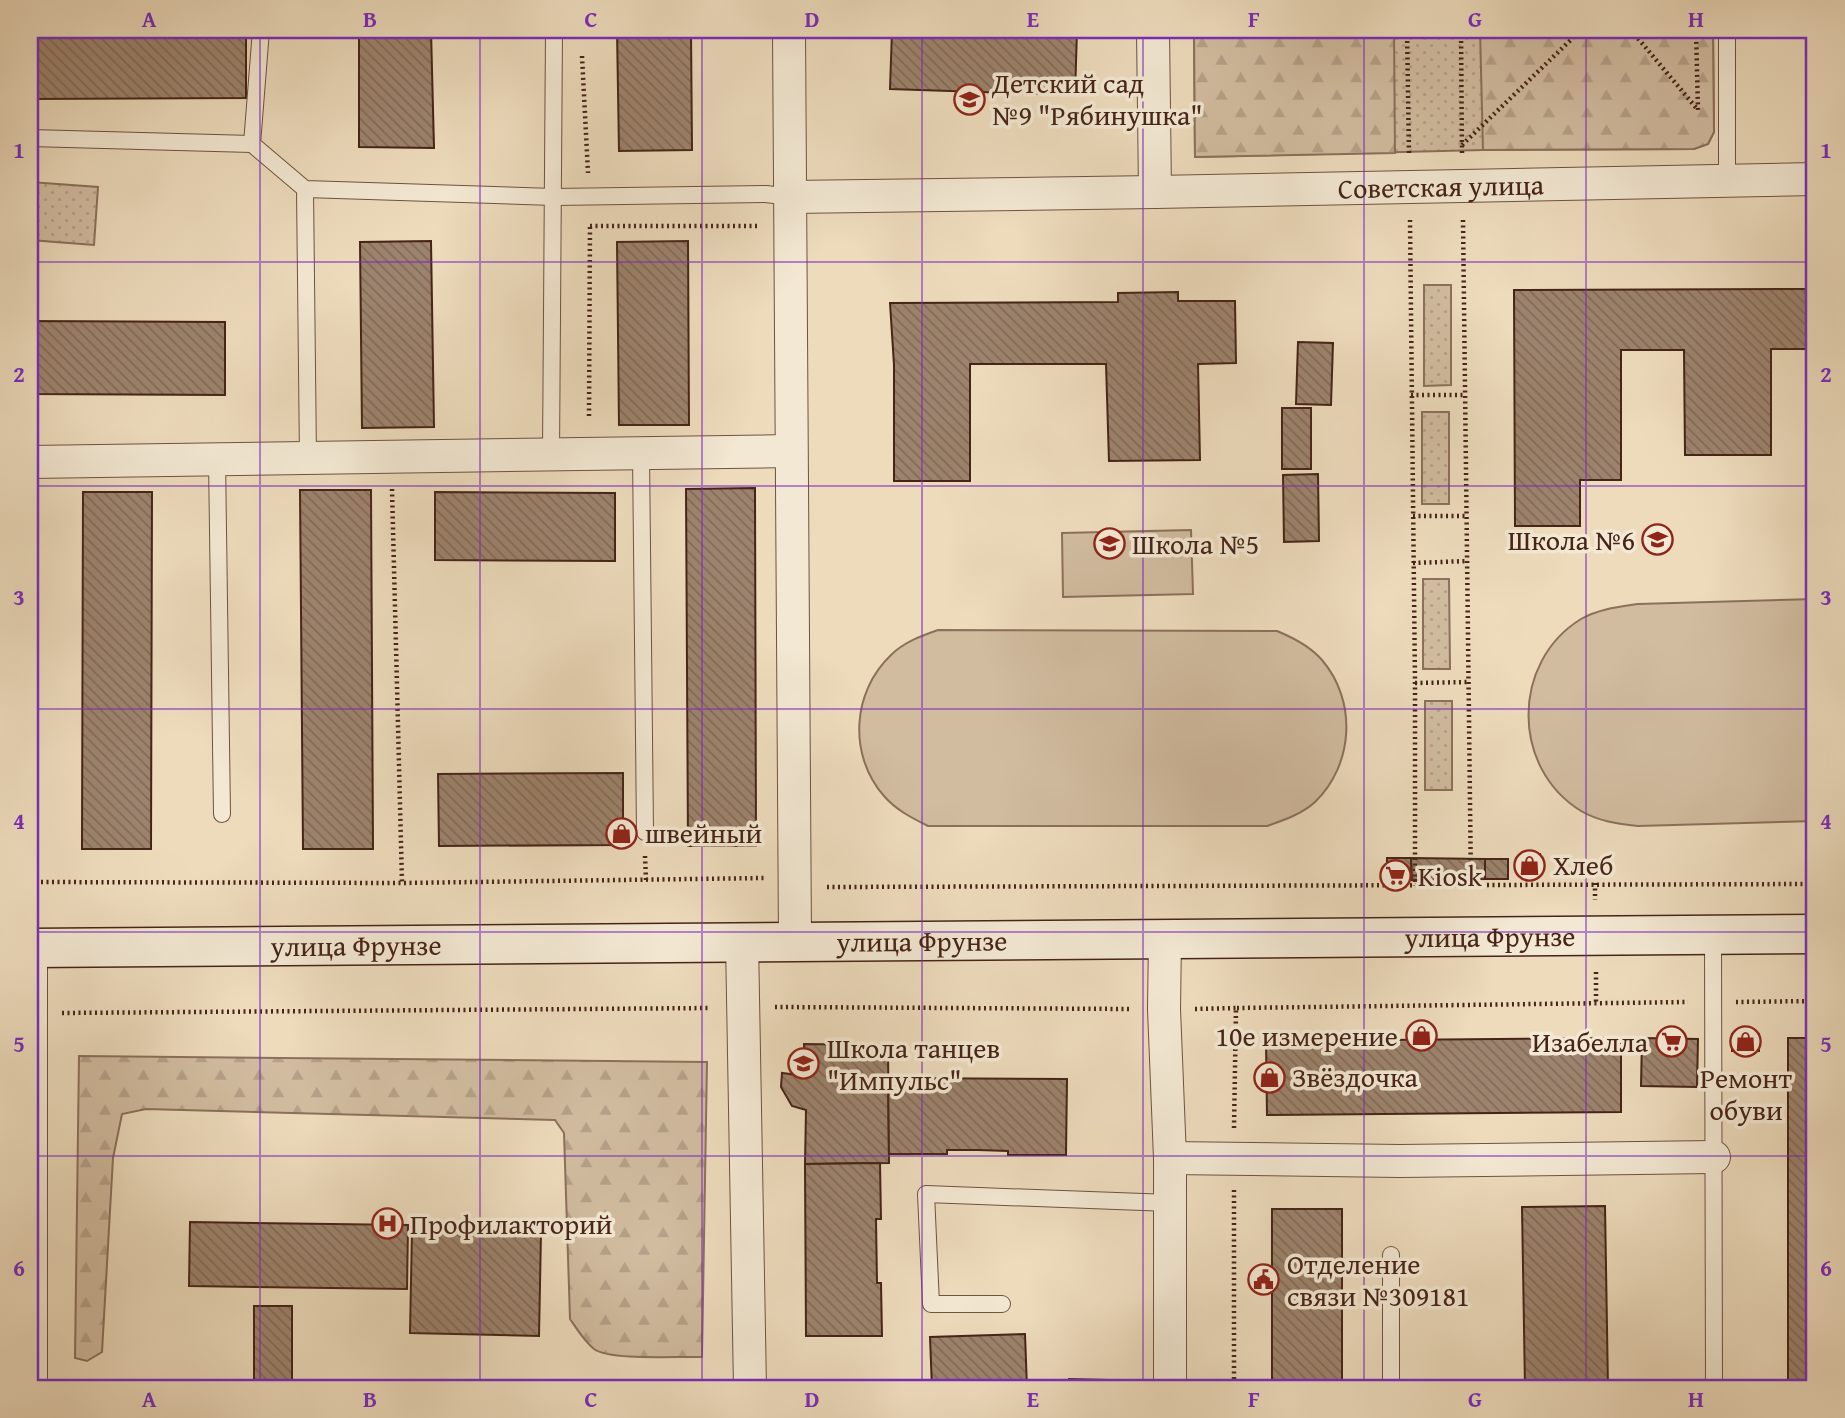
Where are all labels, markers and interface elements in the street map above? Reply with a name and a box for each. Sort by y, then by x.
text: A [142,2,157,35]
text: B [363,2,377,35]
text: C [584,2,598,35]
text: D [805,2,820,35]
text: E [1027,2,1039,35]
text: F [1248,2,1260,35]
text: G [1468,2,1482,35]
text: H [1688,2,1704,35]
place label: Детский сад №9 "Рябинушка" [991,62,1203,135]
school or university icon: Детский сад №9 "Рябинушка" [952,82,986,116]
text: 1 [13,133,25,166]
text: 1 [1820,133,1832,166]
street label: Советская улица [1337,163,1545,208]
text: 2 [13,357,25,390]
text: 2 [1820,357,1832,390]
place label: Школа №6 [1508,519,1635,560]
place label: Школа №5 [1132,523,1259,564]
school or university icon: Школа №6 [1641,523,1675,557]
school or university icon: Школа №5 [1092,527,1126,561]
text: 3 [13,580,25,613]
text: 3 [1820,580,1832,613]
text: 4 [13,804,25,837]
text: 4 [1820,804,1832,837]
place label: швейный [645,812,762,853]
shop icon: швейный [605,816,639,850]
place label: Хлеб [1553,844,1613,885]
shop icon: Хлеб [1513,848,1547,882]
place label: Kiosk [1418,855,1483,896]
supermarket icon: Kiosk [1378,859,1412,893]
street label: улица Фрунзе [1403,915,1576,957]
street label: улица Фрунзе [835,919,1008,962]
street label: улица Фрунзе [269,924,442,966]
place label: 10е измерение [1216,1015,1398,1056]
shop icon: 10е измерение [1404,1019,1438,1053]
place label: Изабелла [1532,1021,1649,1062]
shop icon: Ремонт обуви [1729,1024,1763,1058]
supermarket icon: Изабелла [1654,1025,1688,1059]
text: 5 [13,1027,25,1060]
place label: Школа танцев "Импульс" [827,1027,1000,1100]
text: 5 [1820,1027,1832,1060]
school or university icon: Школа танцев "Импульс" [787,1047,821,1081]
place label: Звёздочка [1292,1056,1419,1097]
place label: Ремонт обуви [1700,1057,1793,1130]
shop icon: Звёздочка [1252,1060,1286,1094]
place label: Профилакторий [410,1203,612,1244]
hospital icon: Профилакторий [370,1207,404,1241]
place label: Отделение связи №309181 [1287,1243,1470,1316]
text: 6 [13,1251,25,1284]
text: 6 [1820,1251,1832,1284]
public building icon: Отделение связи №309181 [1247,1263,1281,1297]
text: A [142,1382,157,1415]
text: B [363,1382,377,1415]
text: C [584,1382,598,1415]
text: D [805,1382,820,1415]
text: E [1027,1382,1039,1415]
text: F [1248,1382,1260,1415]
text: G [1468,1382,1482,1415]
text: H [1688,1382,1704,1415]

